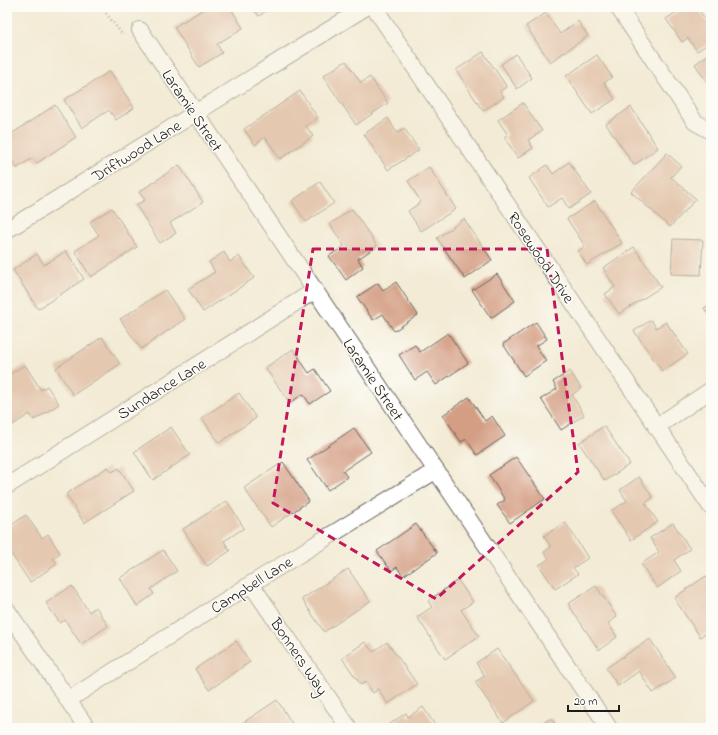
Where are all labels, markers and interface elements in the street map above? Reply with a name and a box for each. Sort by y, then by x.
street label: Laramie Street [155,65,228,158]
street label: Driftwood Lane [87,114,187,189]
street label: Rosewood Drive [501,208,580,309]
street label: Laramie Street [336,334,409,427]
street label: Sundance Lane [113,352,212,427]
street label: Campbell Lane [206,551,298,620]
street label: Bonners Way [263,613,333,701]
scale bar [568,687,619,713]
text: 20 m [574,693,597,711]

